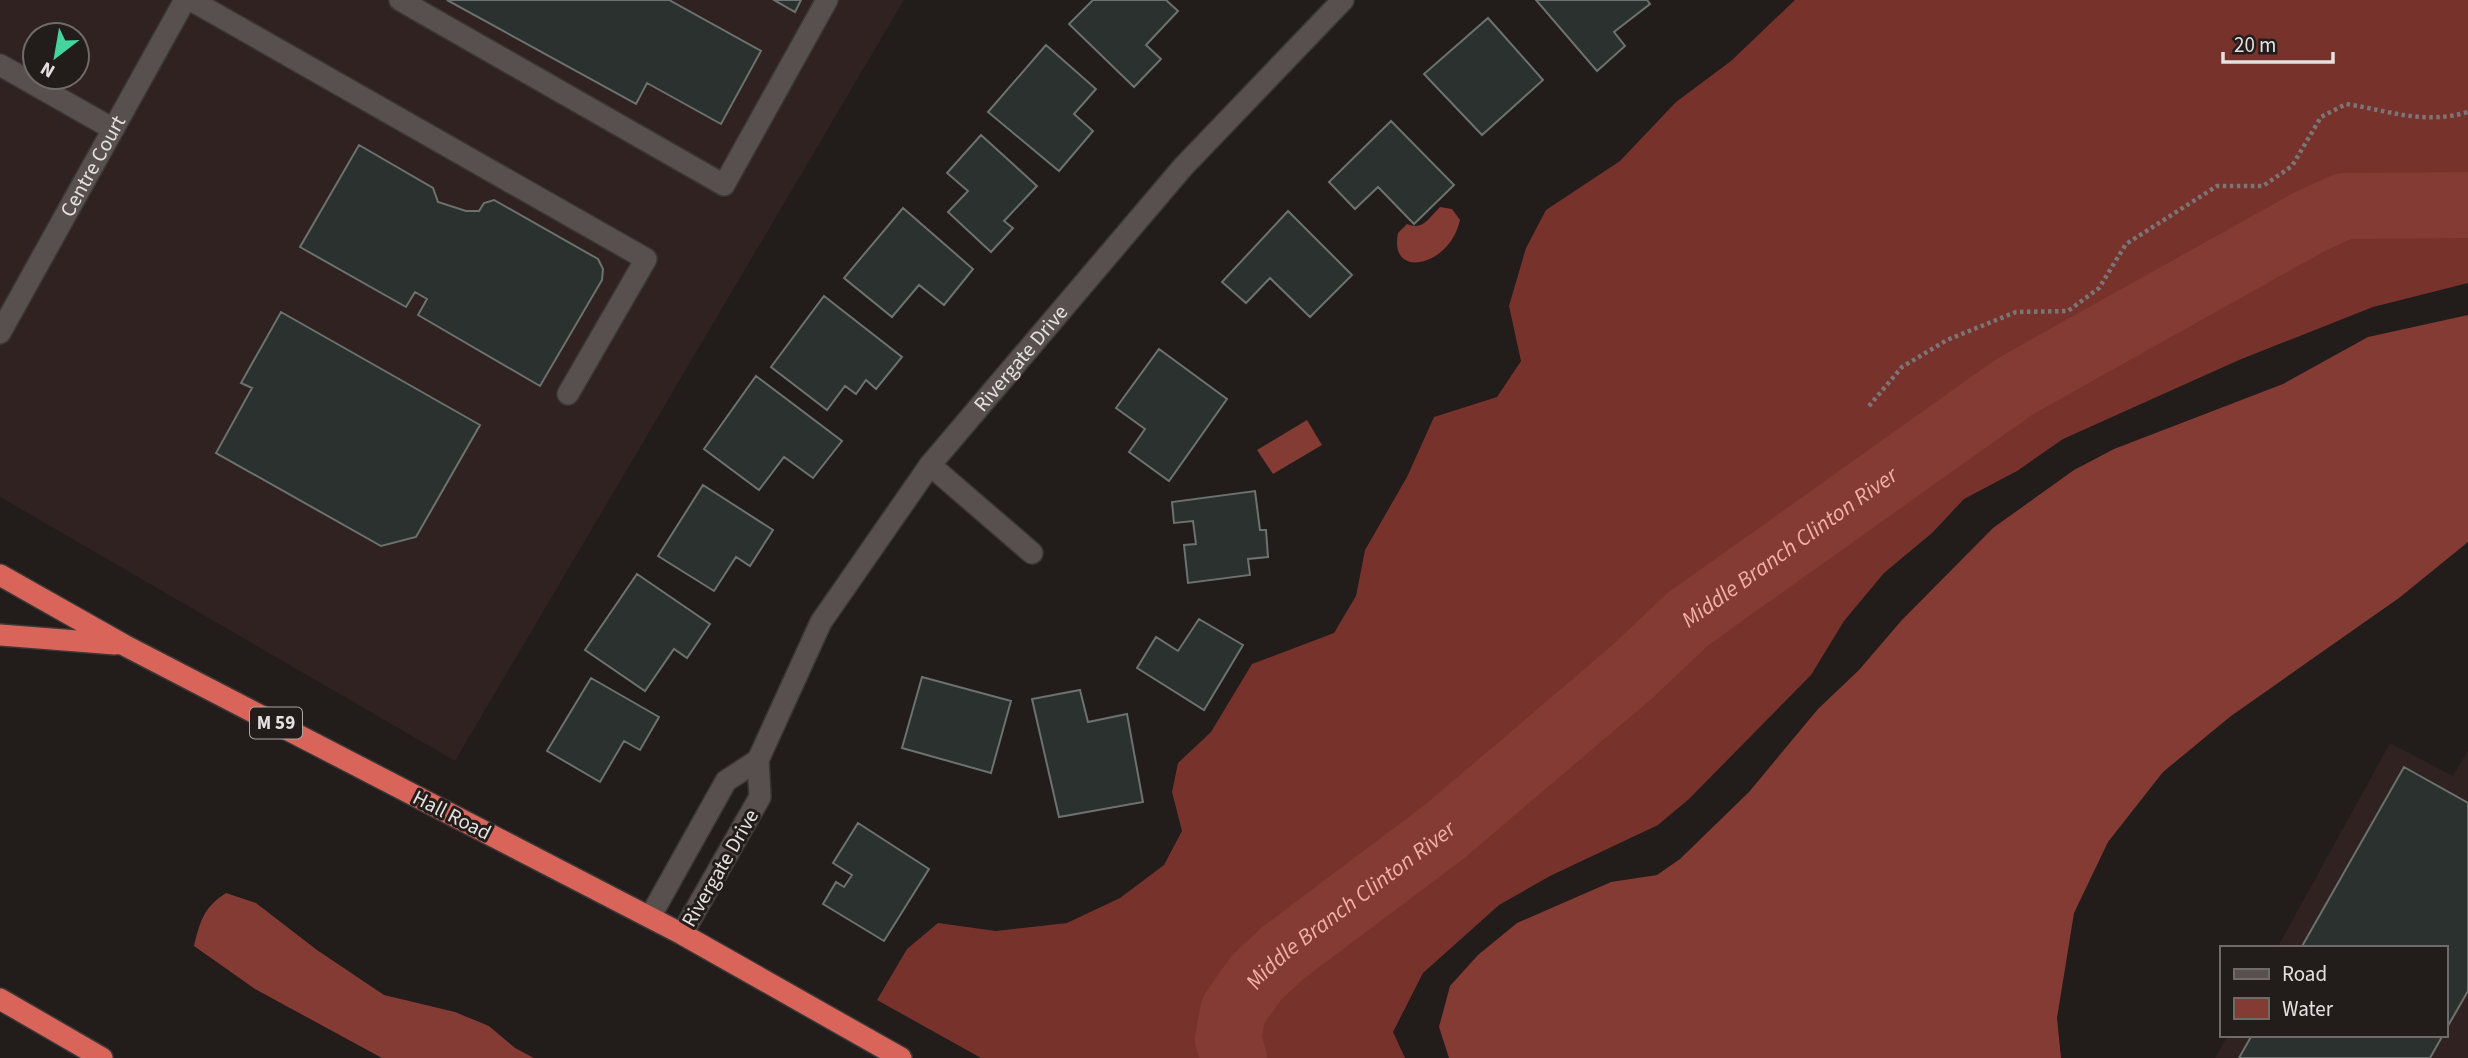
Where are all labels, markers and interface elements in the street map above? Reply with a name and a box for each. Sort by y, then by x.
north arrow [21,21,91,91]
scale bar [2223,21,2333,65]
text: 20 m [2234,30,2276,60]
text: N [36,54,60,84]
street label: Centre Court [52,110,133,222]
street label: Rivergate Drive [967,298,1075,418]
water label: Middle Branch Clinton River [1674,458,1905,635]
road number: M 59 [250,708,302,738]
street label: Hall Road [408,783,496,847]
street label: Rivergate Drive [674,803,766,933]
water label: Middle Branch Clinton River [1237,812,1464,996]
legend [2220,946,2447,1037]
text: Road [2282,959,2327,989]
text: Water [2282,994,2334,1024]

